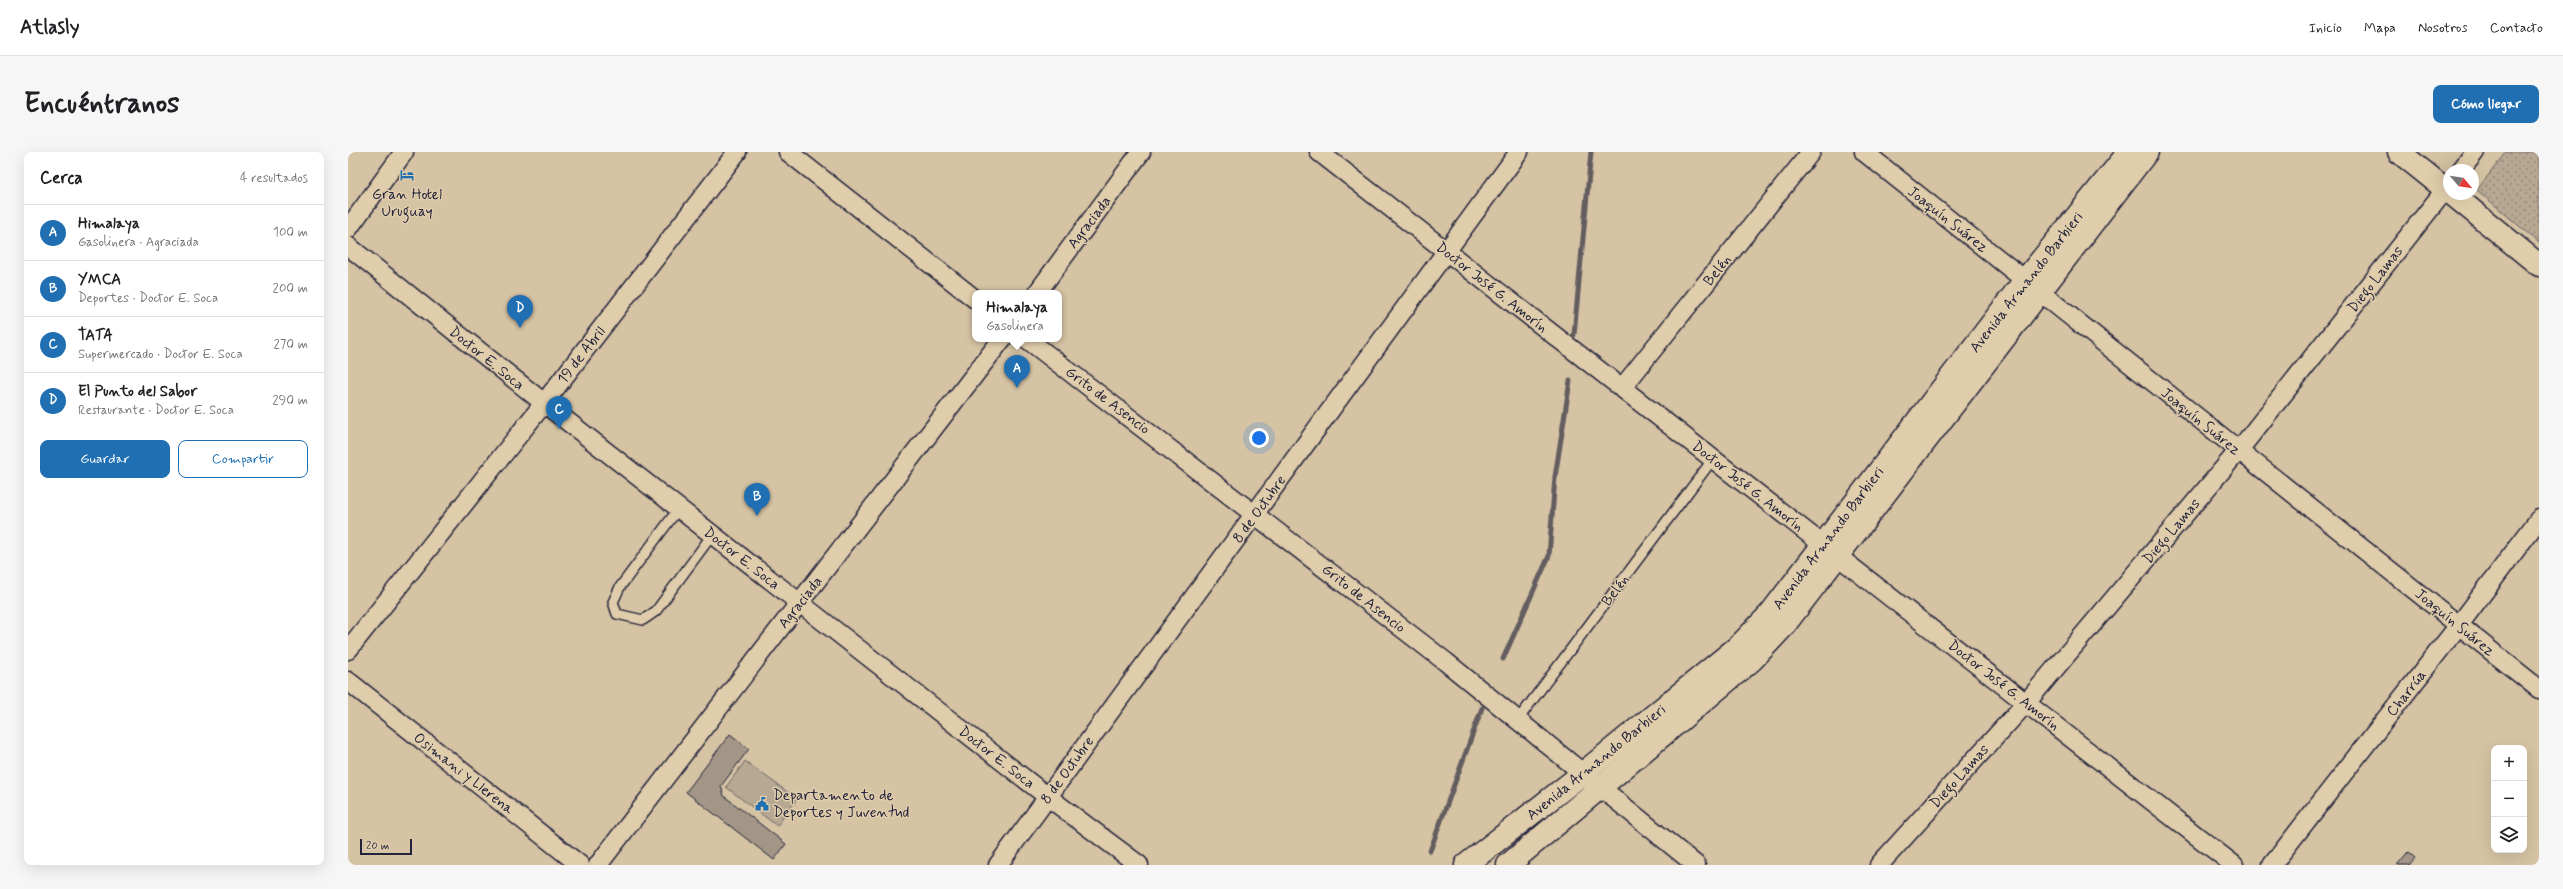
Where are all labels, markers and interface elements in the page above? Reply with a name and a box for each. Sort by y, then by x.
text: Atlasly [20,15,79,40]
text: Inicio [2309,19,2342,37]
text: Mapa [2364,19,2396,37]
text: Nosotros [2418,19,2468,37]
text: Contacto [2490,19,2543,37]
button: Cómo llegar [2433,85,2539,123]
text: Encuéntranos [24,86,180,123]
north arrow [2443,164,2479,200]
text: Cerca [40,167,83,189]
hotel icon: Gran Hotel Uruguay [399,167,415,183]
text: 4 resultados [240,170,308,187]
street label: Joaquín Suárez [1903,182,1992,258]
place label: Gran Hotel Uruguay [372,185,442,223]
street label: Agraciada [1063,192,1116,253]
street label: Avenida Armando Barbieri [1965,208,2088,357]
text: Himalaya [78,214,140,234]
text: A [49,224,57,241]
text: 100 m [273,224,308,241]
text: Gasolinera · Agraciada [78,234,199,251]
street label: Doctor José G. Amorín [1431,238,1552,338]
street label: Diego Lamas [2343,242,2409,318]
street label: Belén [1699,251,1736,290]
text: YMCA [78,270,121,290]
text: B [49,280,57,297]
text: 200 m [273,280,308,297]
text: Deportes · Doctor E. Soca [78,290,218,307]
popup [972,290,1062,342]
pin: D [507,295,533,328]
text: Himalaya [986,298,1048,318]
text: Gasolinera [986,318,1044,335]
street label: Doctor E. Soca [445,322,528,395]
street label: 19 de Abril [553,323,610,388]
text: TATA [78,326,113,346]
text: C [48,336,58,353]
text: 270 m [273,336,308,353]
text: Supermercado · Doctor E. Soca [78,346,243,363]
pin: A [1004,355,1030,388]
street label: Grito de Asencio [1061,362,1154,439]
text: El Punto del Sabor [78,382,197,402]
street label: Joaquín Suárez [2156,383,2244,460]
text: D [49,392,57,409]
text: 290 m [272,392,308,409]
pin: C [546,396,572,429]
text: Restaurante · Doctor E. Soca [78,402,234,419]
your location [1249,428,1269,448]
street label: Doctor José G. Amorín [1687,437,1808,537]
button: Guardar [40,440,170,478]
button: Compartir [178,440,308,478]
street label: Avenida Armando Barbieri [1768,463,1889,614]
street label: 8 de Octubre [1228,471,1291,548]
pin: B [744,483,770,516]
street label: Diego Lamas [2138,494,2206,569]
street label: Doctor E. Soca [699,523,784,595]
street label: Grito de Asencio [1317,560,1409,638]
street label: Belén [1597,571,1634,611]
street label: Agraciada [774,572,828,633]
street label: Joaquín Suárez [2410,584,2498,661]
street label: Doctor José G. Amorín [1943,636,2064,736]
street label: Charrúa [2382,666,2431,721]
street label: Avenida Armando Barbieri [1523,700,1671,825]
street label: Doctor E. Soca [954,722,1039,794]
street label: Osimani y Llerena [409,728,519,820]
street label: 8 de Octubre [1036,732,1099,809]
street label: Diego Lamas [1926,740,1995,814]
map controls [2491,745,2527,853]
button: + [2491,745,2527,781]
button: − [2491,781,2527,817]
place label: Departamento de Deportes y Juventud [773,786,910,823]
public building icon: Departamento de Deportes y Juventud [754,796,770,812]
button: layers [2491,817,2527,853]
scale bar [360,837,412,856]
text: 20 m [366,839,389,853]

